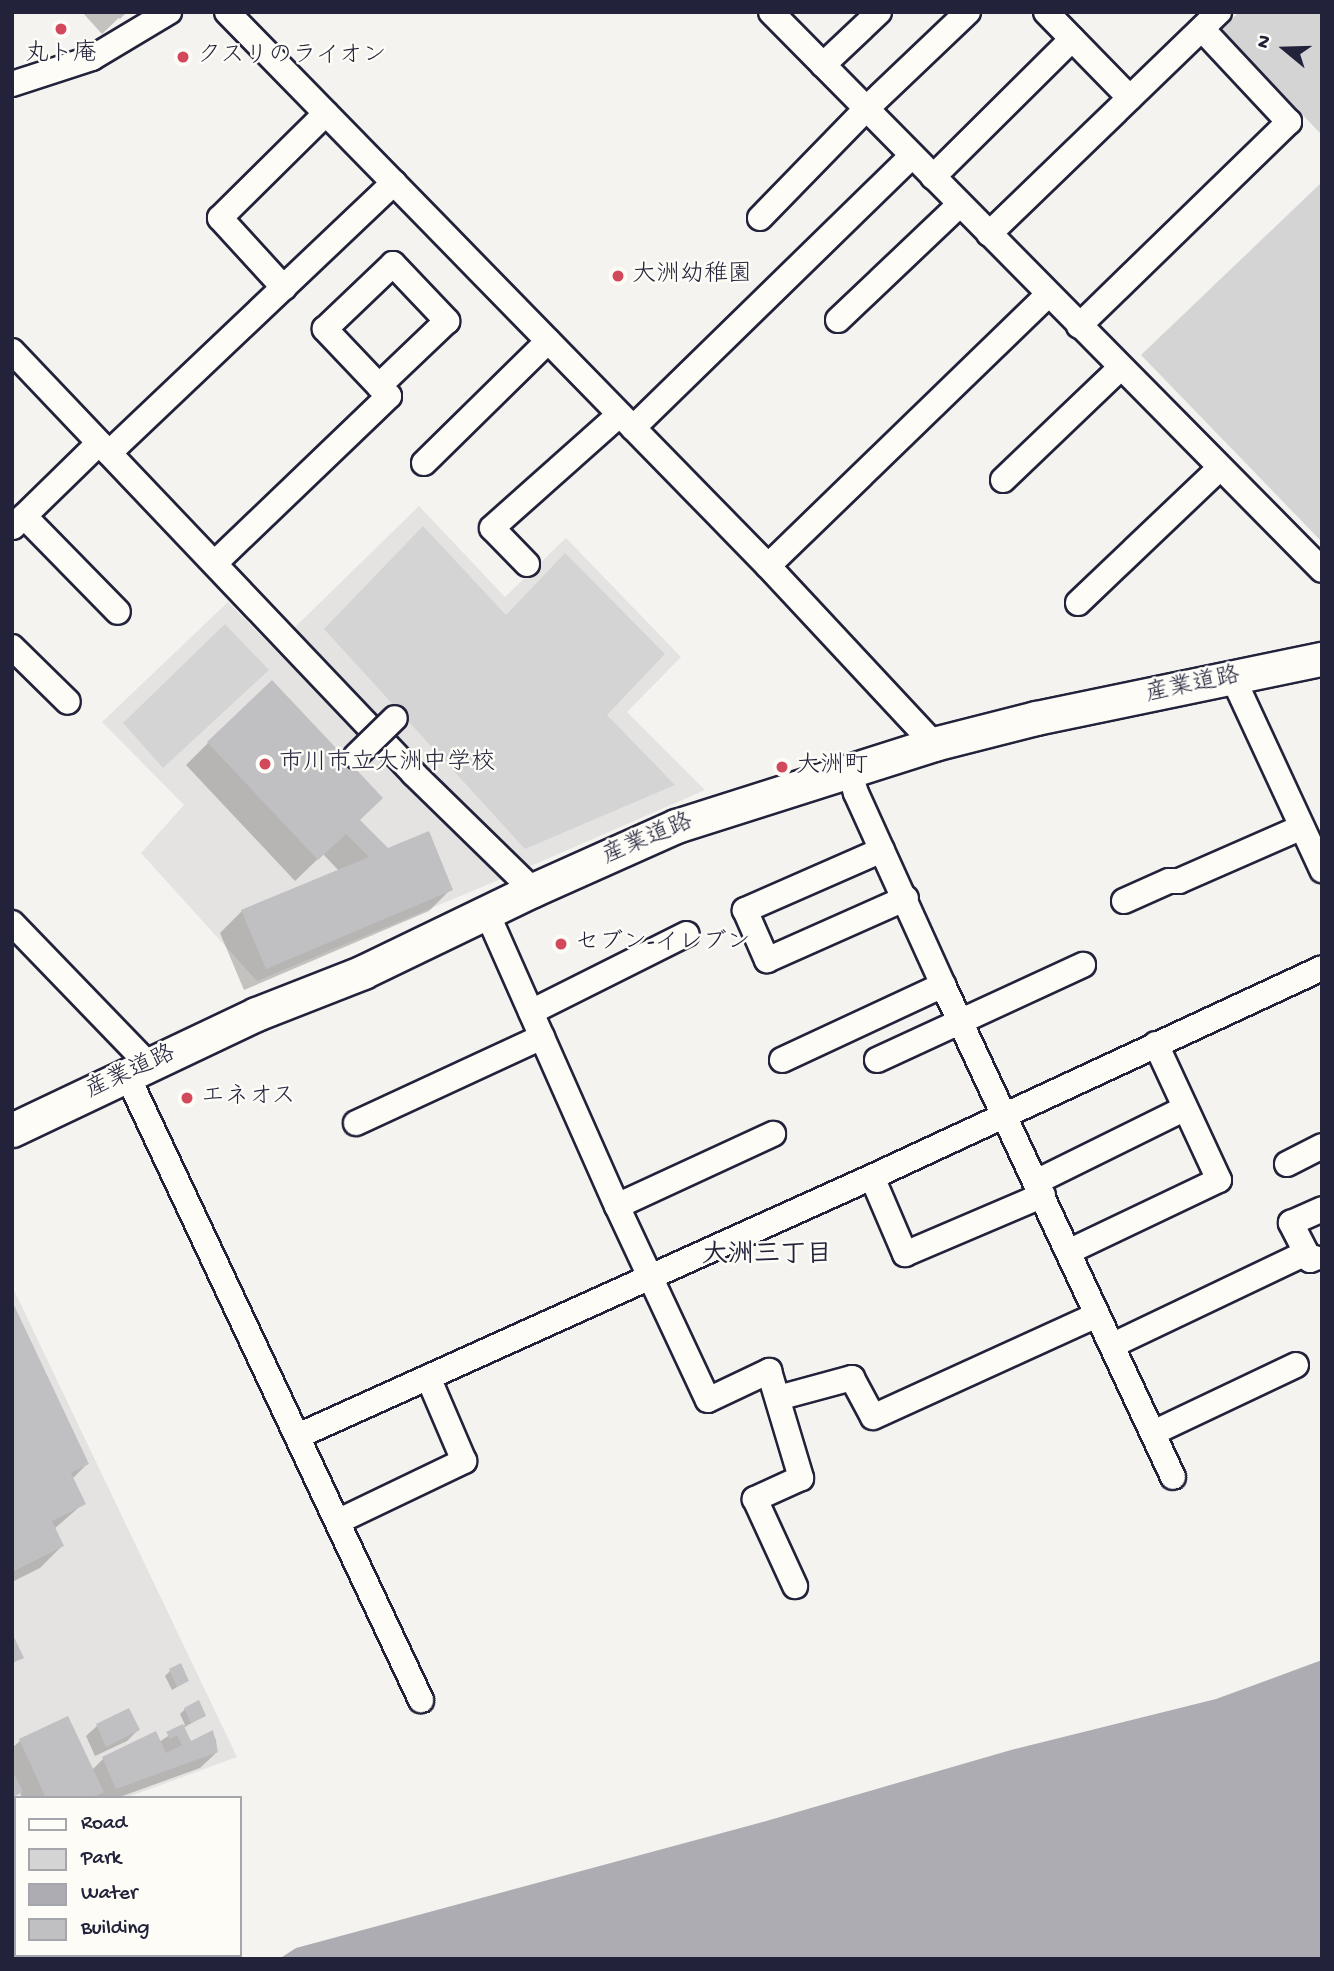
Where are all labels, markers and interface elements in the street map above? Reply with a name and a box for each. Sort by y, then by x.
north arrow [1250,14,1320,84]
marker: 丸ト庵 [53,21,69,37]
text: N [1252,32,1278,52]
place label: 丸ト庵 [25,41,97,69]
place label: クスリのライオン [197,43,389,71]
marker: クスリのライオン [175,49,191,65]
place label: 大洲幼稚園 [632,262,752,290]
marker: 大洲幼稚園 [610,268,626,284]
street label: 産業道路 [1143,662,1243,710]
place label: 市川市立大洲中学校 [279,750,495,778]
place label: 大洲町 [796,753,868,781]
marker: 市川市立大洲中学校 [257,756,273,772]
marker: 大洲町 [774,759,790,775]
street label: 産業道路 [598,808,698,872]
place label: セブン-イレブン [575,930,751,958]
marker: セブン-イレブン [553,936,569,952]
street label: 産業道路 [81,1040,181,1106]
place label: エネオス [201,1084,297,1112]
marker: エネオス [179,1090,195,1106]
district label: 大洲三丁目 [702,1241,832,1273]
legend [14,1796,242,1957]
text: Road [81,1812,127,1837]
text: Park [81,1847,121,1872]
text: Water [81,1882,137,1907]
text: Building [81,1917,150,1942]

